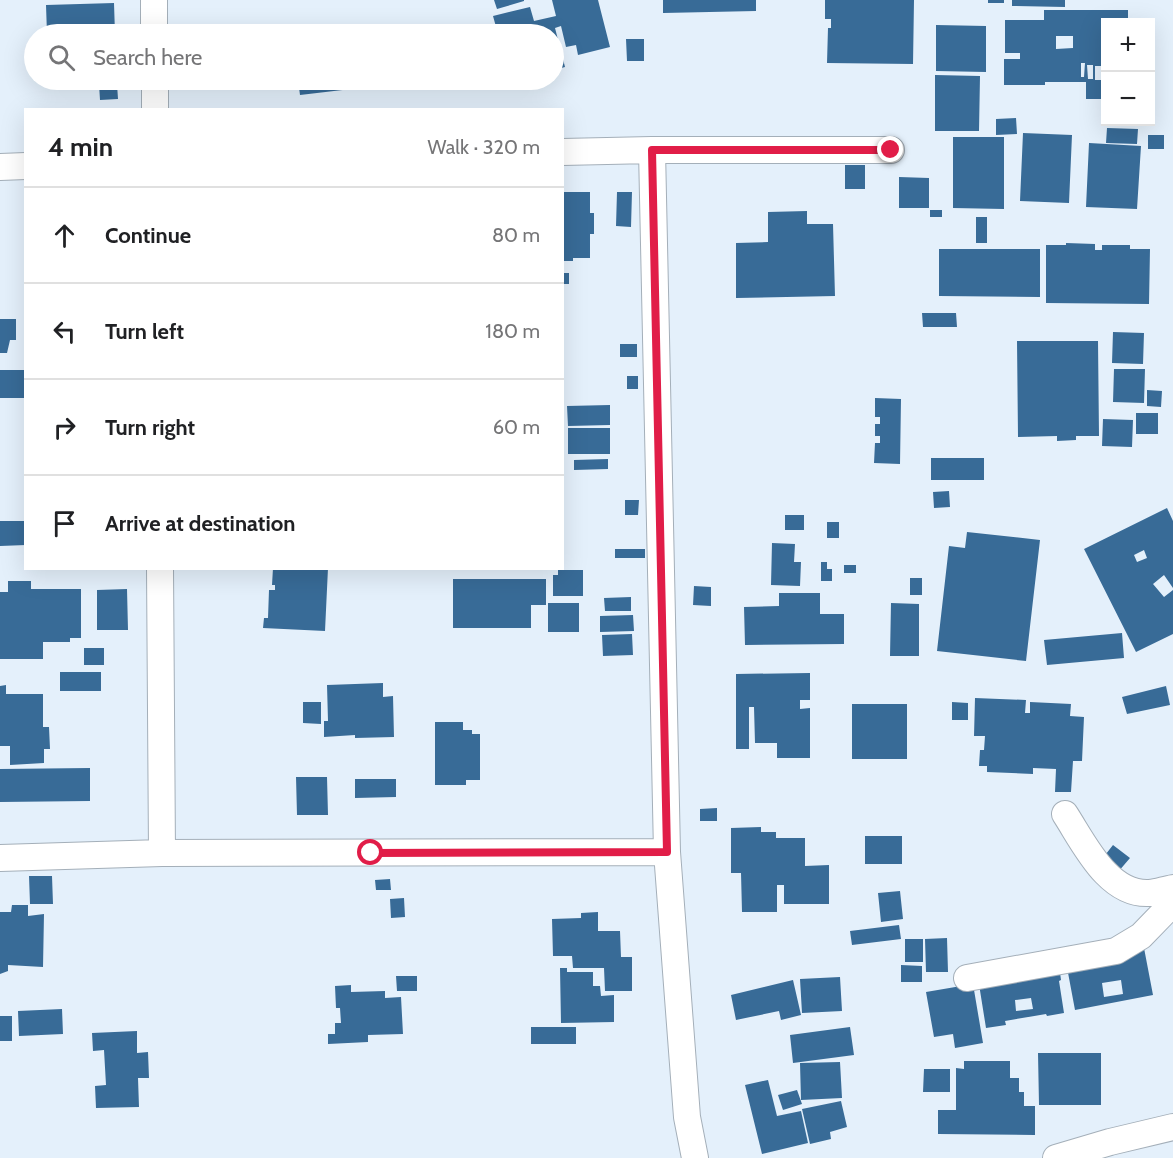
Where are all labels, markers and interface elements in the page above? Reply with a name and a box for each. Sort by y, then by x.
map controls [1101,18,1155,126]
button: + [1101,18,1155,72]
search box [24,24,564,90]
icon: search [45,41,78,74]
text: Search here [93,44,202,71]
button: − [1101,72,1155,126]
text: 4 min [48,131,113,163]
text: Walk · 320 m [428,135,540,159]
route end [877,136,903,162]
icon: ahead [48,219,81,252]
text: Continue [105,222,191,249]
text: 80 m [492,223,540,247]
icon: left [48,315,81,348]
text: Turn left [105,318,184,345]
text: 180 m [485,319,540,343]
icon: right [48,411,81,444]
text: Turn right [105,414,195,441]
text: 60 m [493,415,540,439]
icon: arrive [48,507,81,540]
text: Arrive at destination [105,510,295,537]
route start [357,839,383,865]

